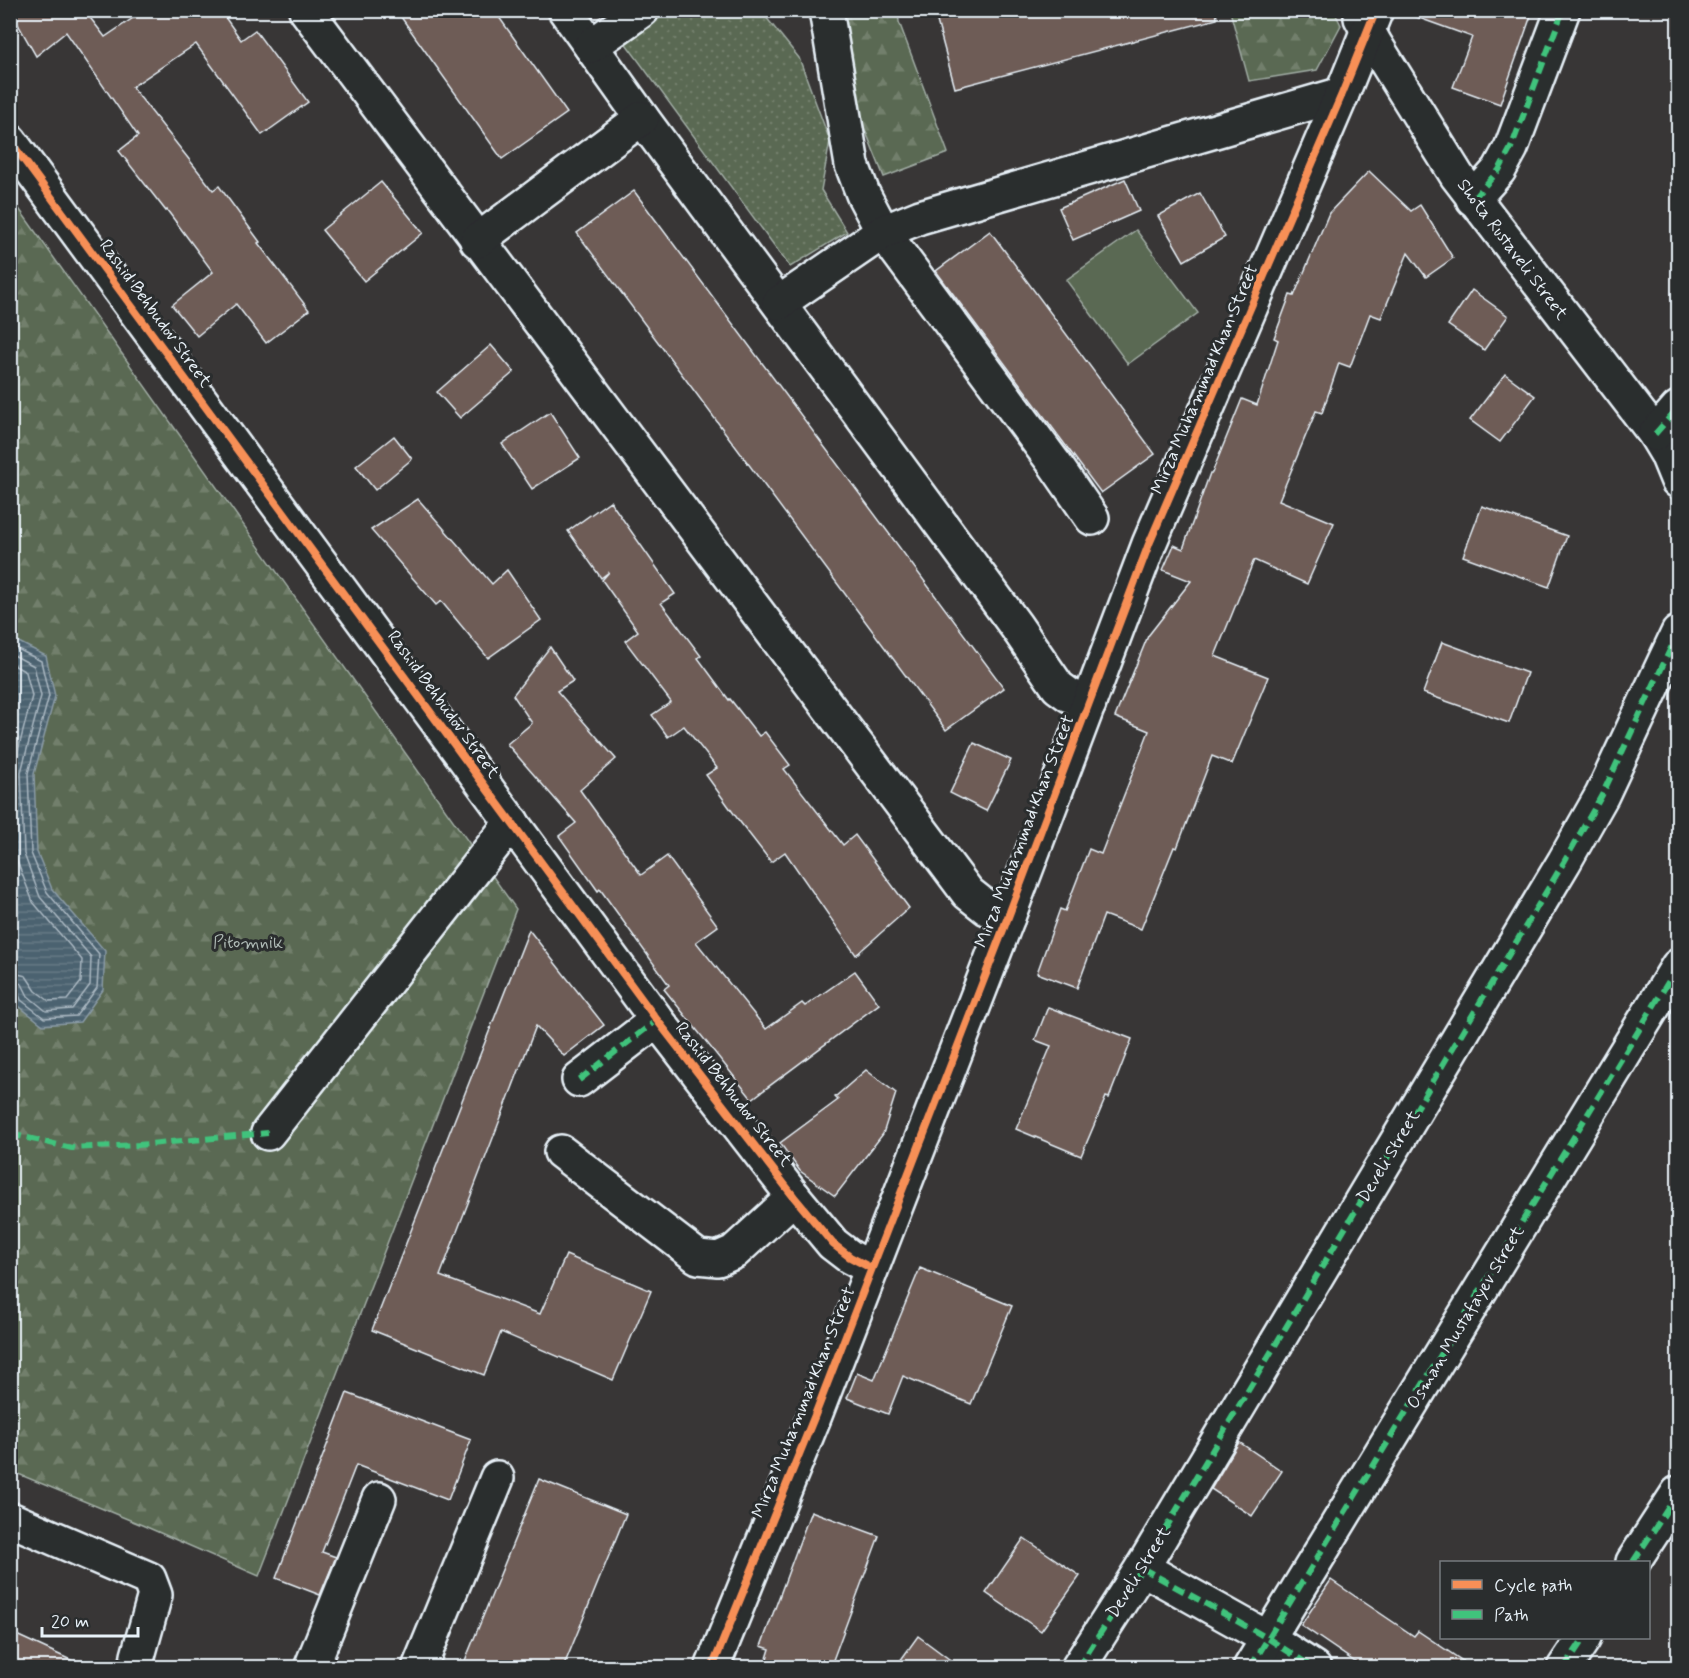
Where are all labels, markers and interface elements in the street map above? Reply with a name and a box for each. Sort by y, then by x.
street label: Shota Rustaveli Street [1451,174,1574,326]
street label: Rashid Behbudov Street [93,235,217,393]
street label: Mirza Muhammad Khan Street [1146,261,1264,498]
street label: Rashid Behbudov Street [381,626,505,784]
street label: Mirza Muhammad Khan Street [969,712,1080,951]
park label: Pitomnik [213,931,283,955]
street label: Rashid Behbudov Street [669,1017,798,1172]
street label: Develi Street [1352,1105,1426,1207]
street label: Osman Mustafayev Street [1401,1221,1530,1414]
street label: Mirza Muhammad Khan Street [746,1283,861,1522]
street label: Develi Street [1101,1522,1177,1623]
legend [1440,1561,1650,1639]
text: Cycle path [1494,1574,1572,1598]
scale bar [42,1600,138,1638]
text: Path [1494,1604,1529,1628]
text: 20 m [51,1610,89,1634]

